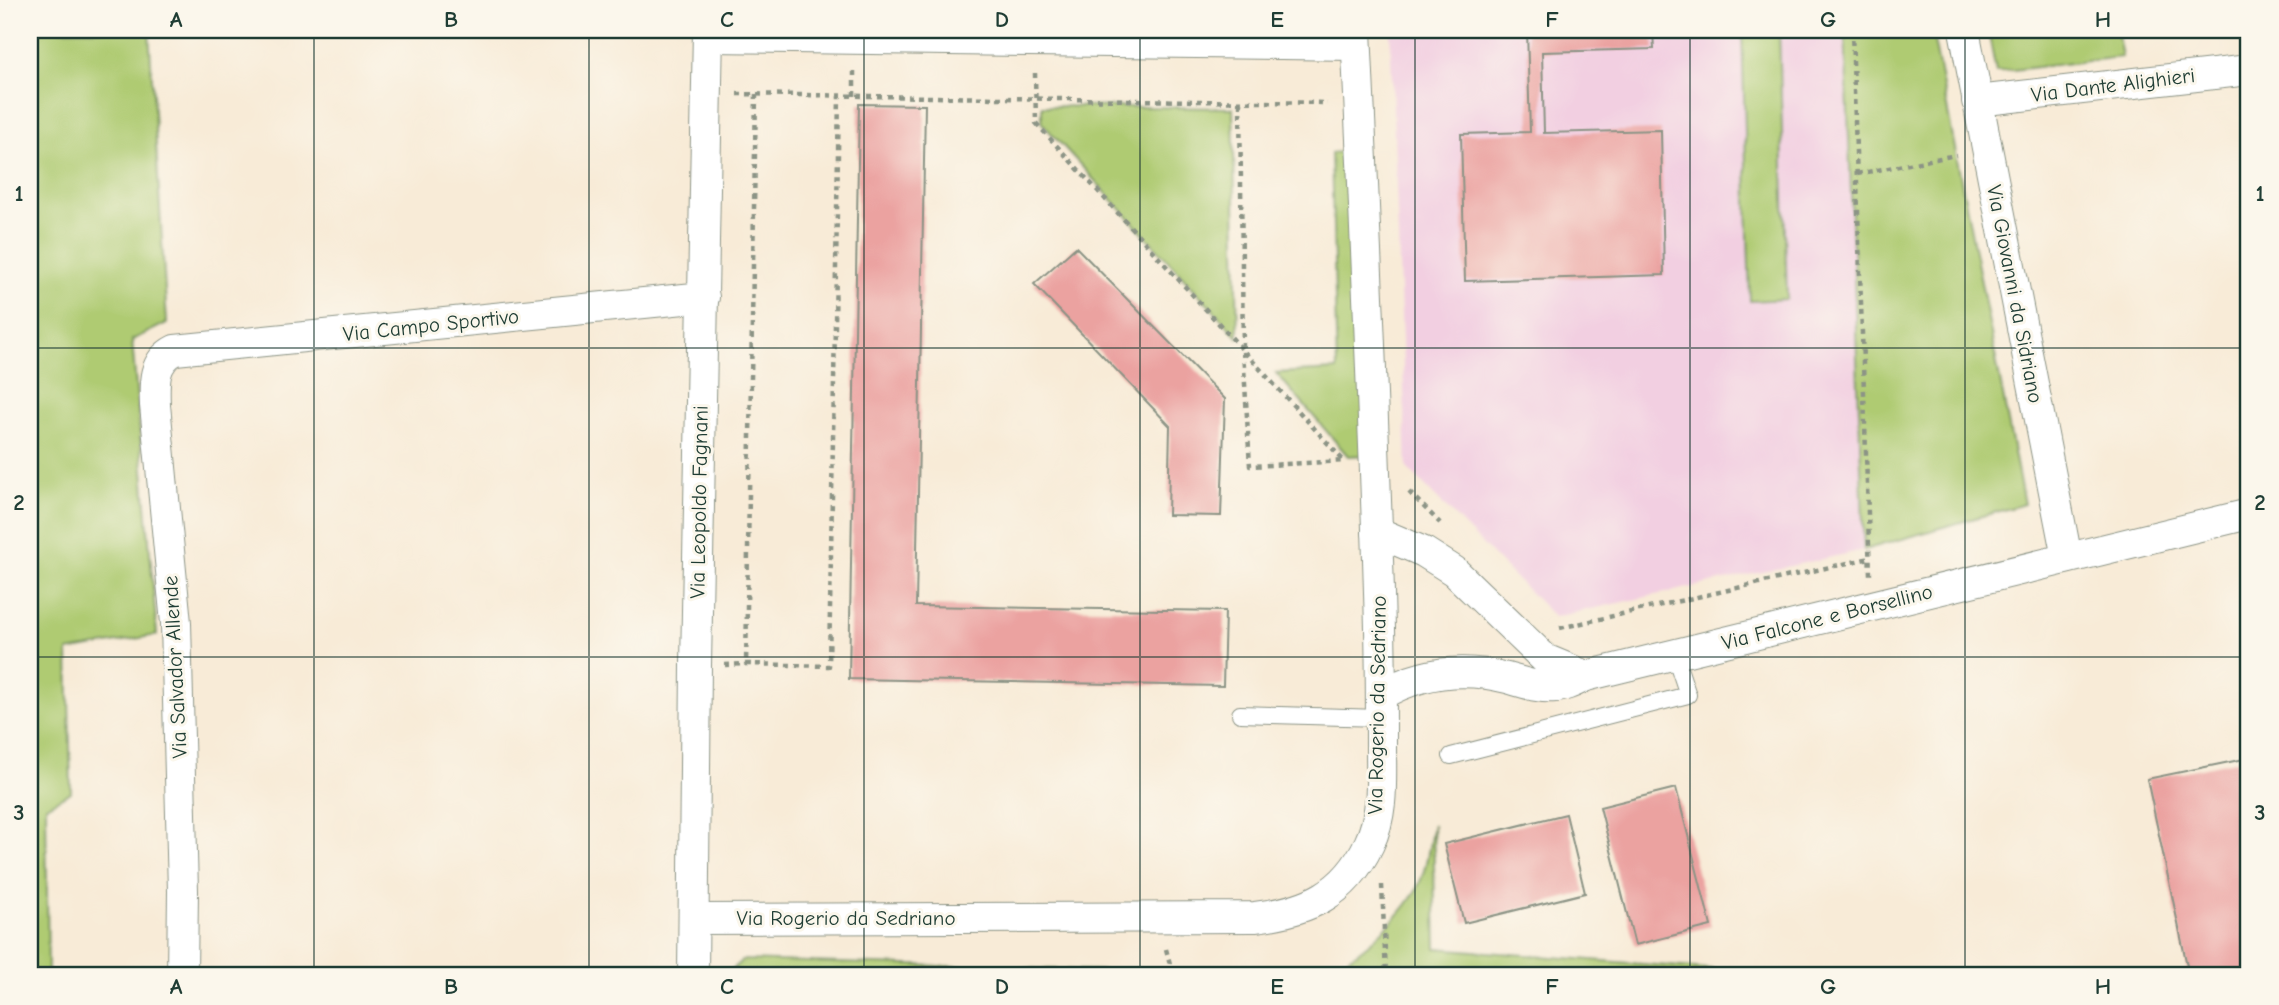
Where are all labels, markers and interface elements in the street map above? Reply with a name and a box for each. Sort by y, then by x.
text: A [170,6,183,33]
text: B [444,6,458,33]
text: C [720,6,734,33]
text: D [995,6,1009,33]
text: E [1270,6,1284,33]
text: F [1545,6,1559,33]
text: G [1820,6,1836,33]
text: H [2095,6,2111,33]
street label: Via Dante Alighieri [2030,63,2196,107]
text: 1 [14,180,24,207]
text: 1 [2255,180,2265,207]
street label: Via Giovanni da Sidriano [1982,183,2048,405]
street label: Via Campo Sportivo [342,304,520,346]
street label: Via Leopoldo Fagnani [685,405,713,599]
text: 2 [13,489,25,516]
text: 2 [2254,489,2266,516]
street label: Via Salvador Allende [158,575,192,759]
street label: Via Falcone e Borsellino [1719,579,1935,655]
street label: Via Rogerio da Sedriano [1363,595,1391,815]
text: 3 [13,799,25,826]
text: 3 [2254,799,2266,826]
street label: Via Rogerio da Sedriano [736,906,956,930]
text: A [170,973,183,1000]
text: B [444,973,458,1000]
text: C [720,973,734,1000]
text: D [995,973,1009,1000]
text: E [1270,973,1284,1000]
text: F [1545,973,1559,1000]
text: G [1820,973,1836,1000]
text: H [2095,973,2111,1000]

